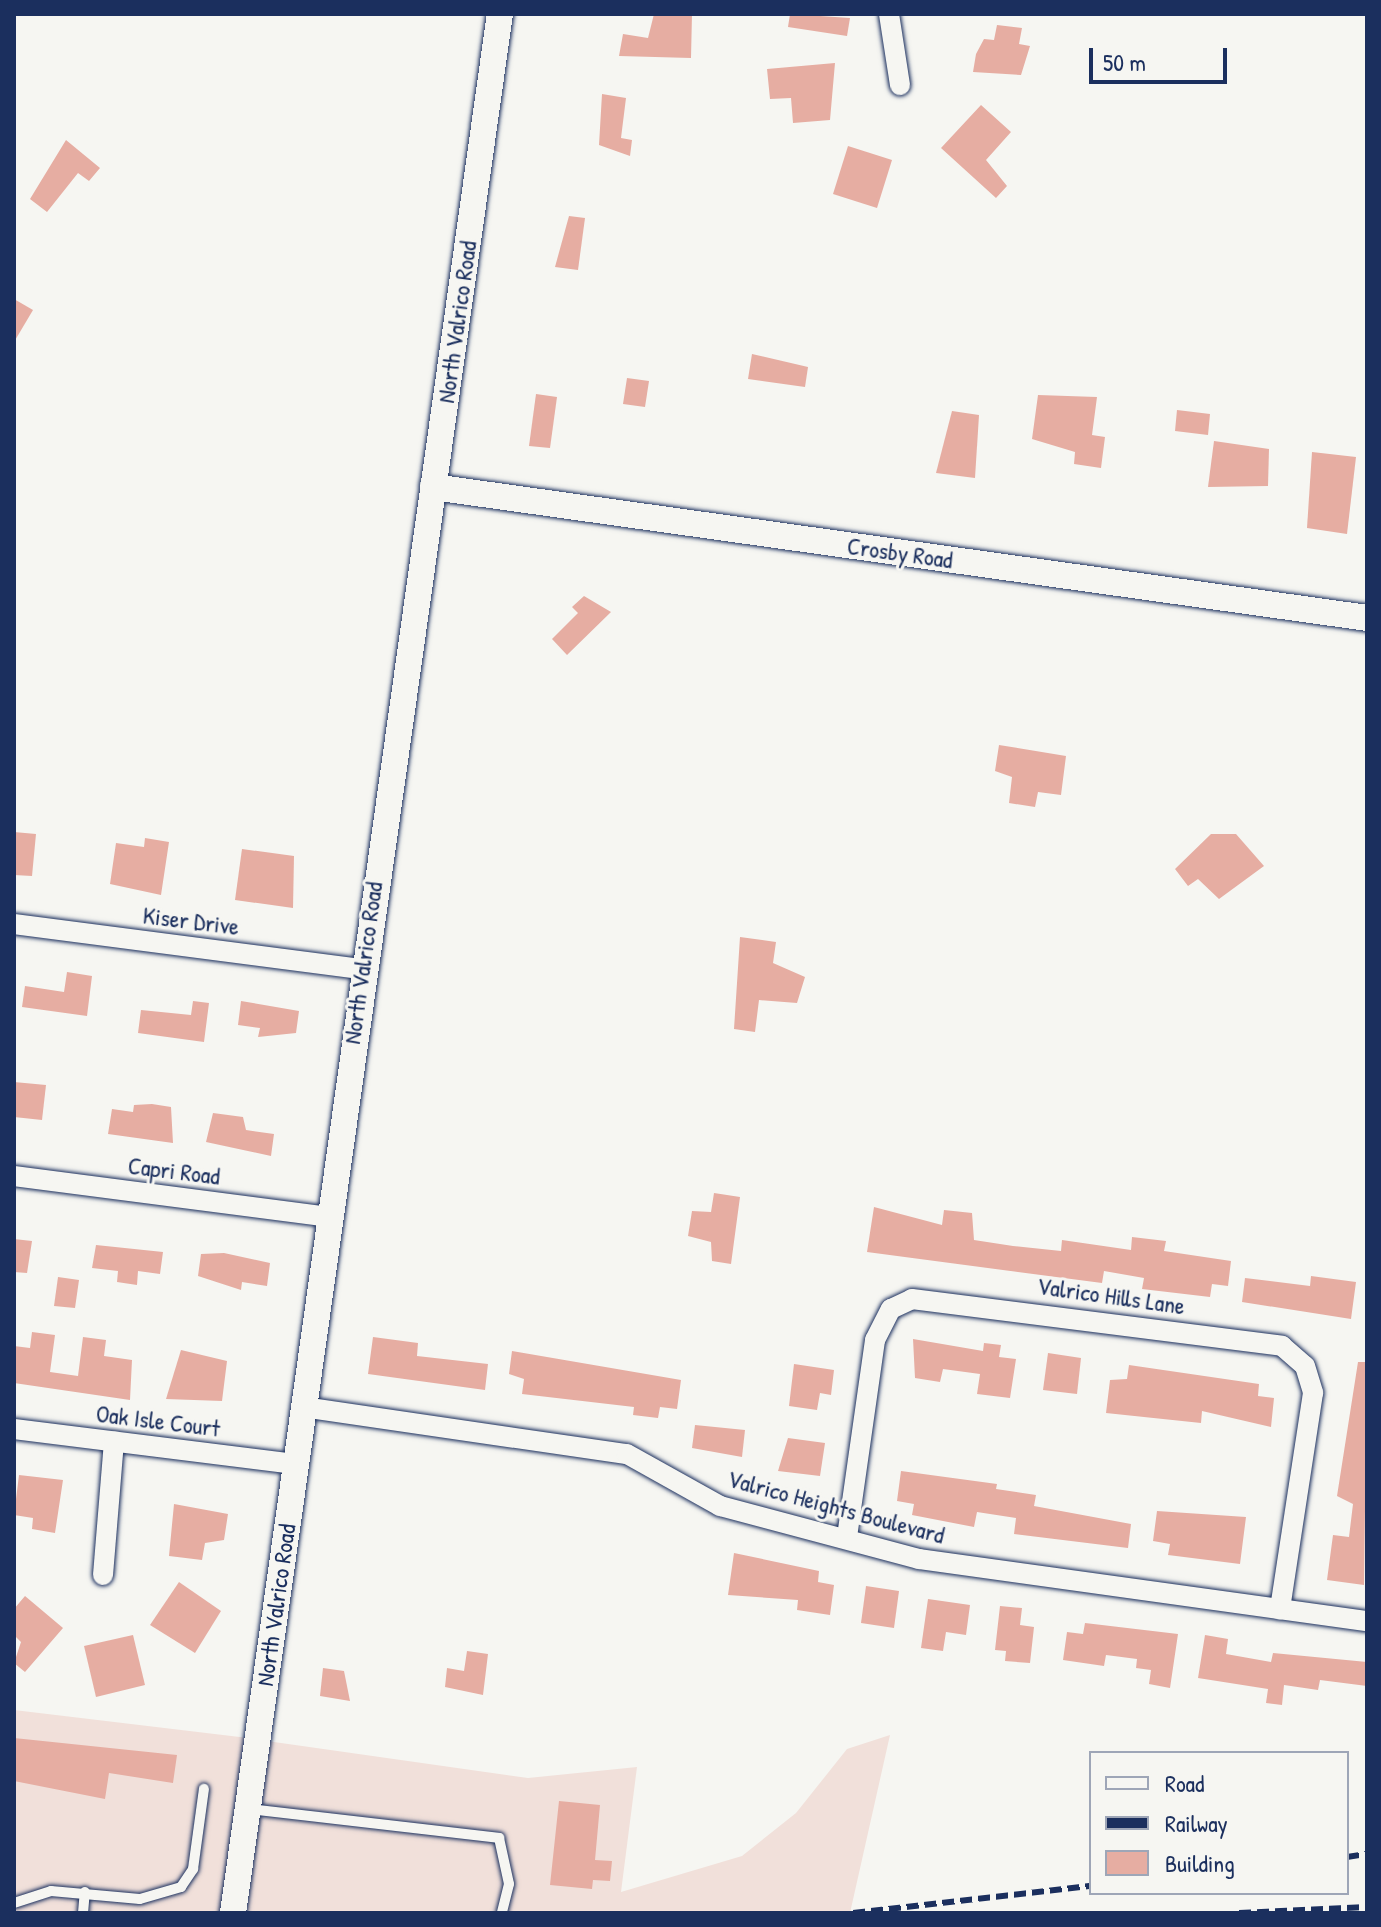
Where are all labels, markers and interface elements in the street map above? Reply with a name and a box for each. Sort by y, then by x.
scale bar [1093,32,1231,82]
text: 50 m [1103,46,1146,78]
street label: North Valrico Road [431,239,483,405]
street label: Crosby Road [845,531,955,575]
street label: North Valrico Road [337,880,389,1046]
street label: Kiser Drive [141,901,241,941]
street label: Capri Road [126,1151,222,1191]
street label: Valrico Hills Lane [1035,1271,1187,1321]
street label: Oak Isle Court [94,1399,222,1443]
street label: Valrico Heights Boulevard [724,1464,948,1550]
street label: North Valrico Road [250,1522,302,1688]
legend [1089,1751,1349,1895]
text: Road [1165,1767,1204,1799]
text: Railway [1165,1807,1228,1839]
text: Building [1165,1847,1235,1879]

